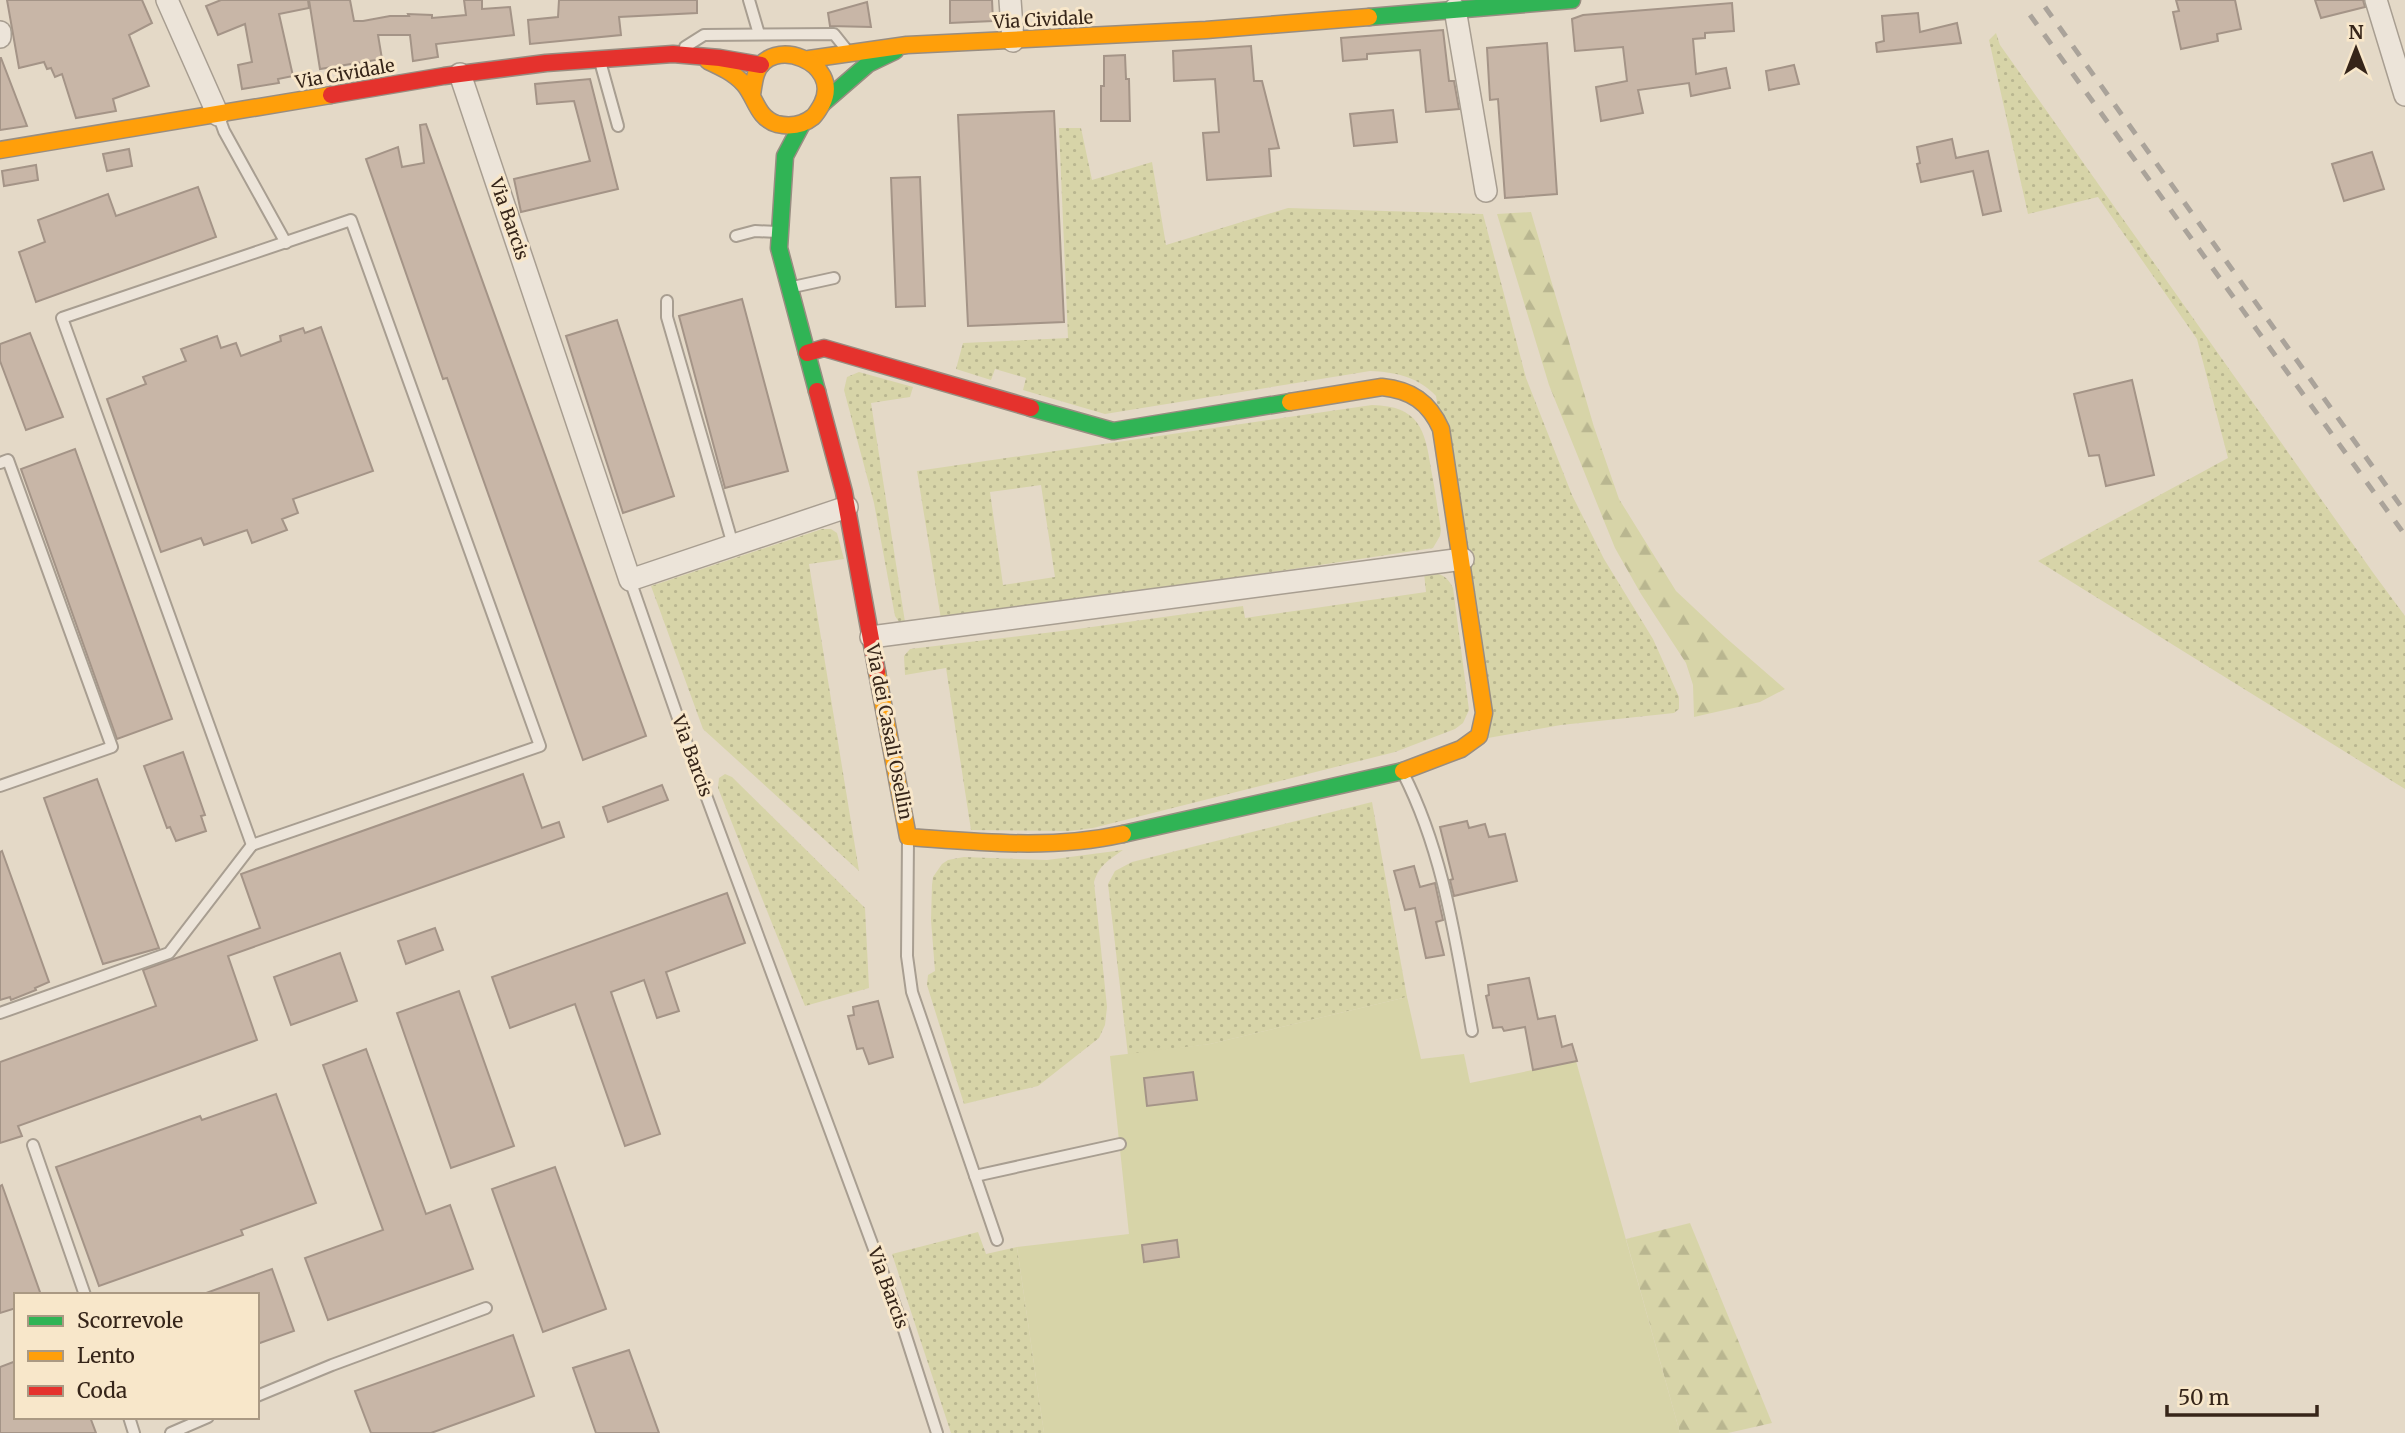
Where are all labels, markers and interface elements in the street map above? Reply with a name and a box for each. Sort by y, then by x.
street label: Via Cividale [991,5,1094,34]
north arrow [2321,14,2391,84]
text: N [2348,20,2364,44]
street label: Via Cividale [292,53,396,94]
street label: Via Barcis [484,174,534,263]
street label: Via dei Casali Osellin [861,641,918,822]
street label: Via Barcis [667,711,718,800]
street label: Via Barcis [863,1243,914,1332]
legend [14,1293,259,1419]
text: Scorrevole [77,1307,183,1334]
text: Lento [77,1342,135,1369]
scale bar [2167,1374,2318,1418]
text: Coda [77,1377,127,1404]
text: 50 m [2178,1384,2229,1411]

